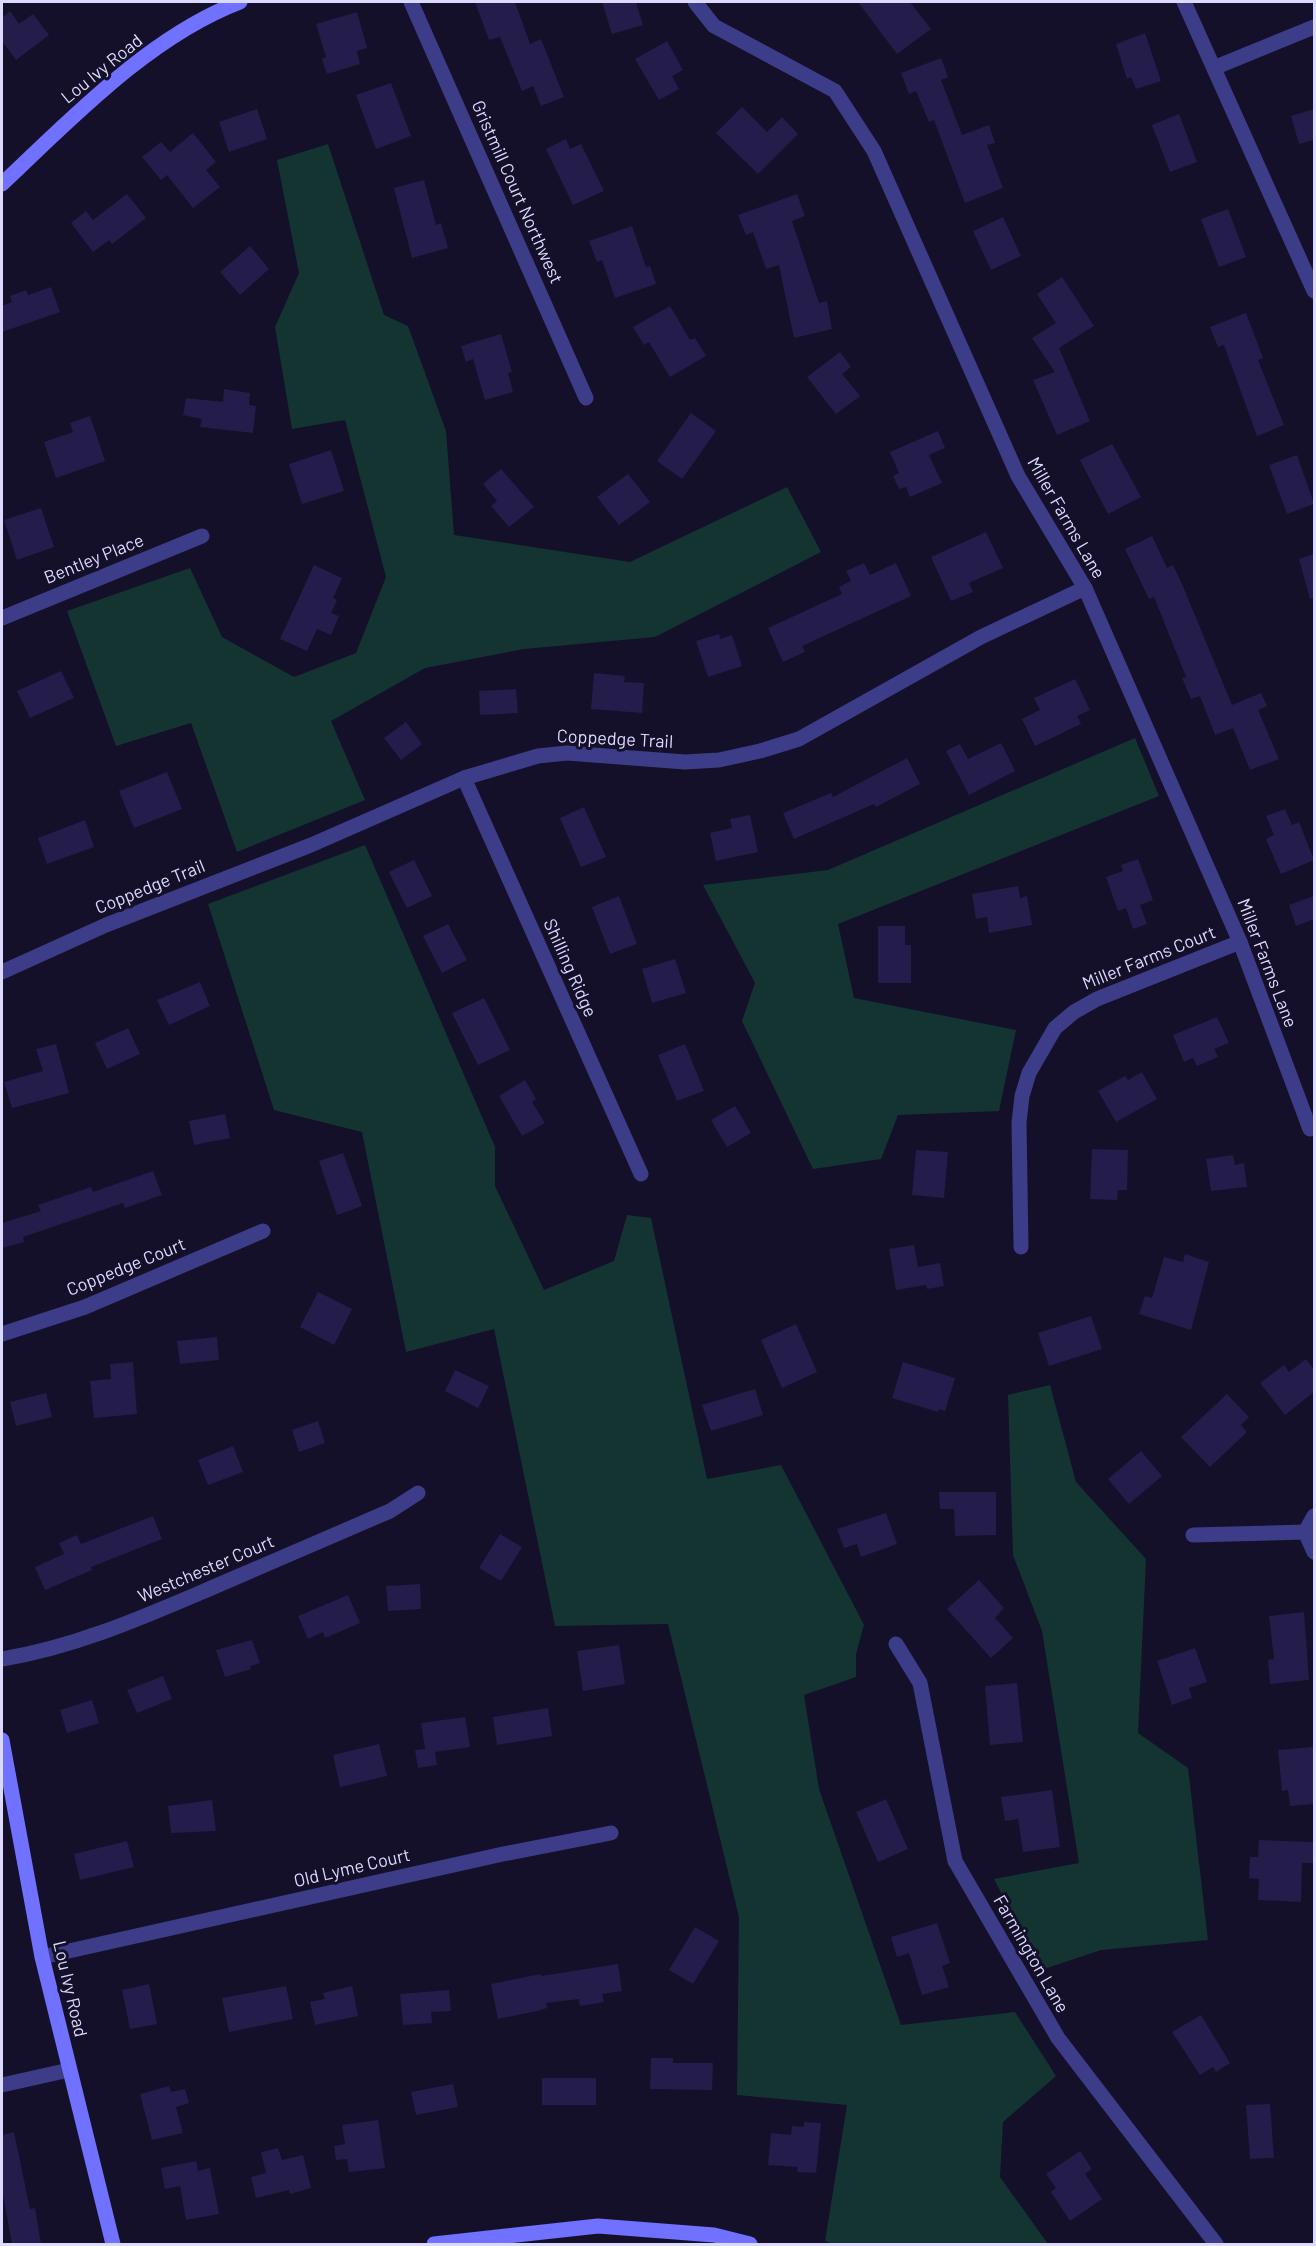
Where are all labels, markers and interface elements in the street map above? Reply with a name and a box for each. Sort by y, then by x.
street label: Lou Ivy Road [56,29,146,108]
street label: Gristmill Court Northwest [468,97,568,287]
street label: Miller Farms Lane [1023,453,1111,582]
street label: Bentley Place [41,528,147,588]
street label: Coppedge Trail [556,724,674,752]
street label: Coppedge Trail [92,854,208,918]
street label: Miller Farms Lane [1233,895,1303,1030]
street label: Shilling Ridge [539,915,602,1020]
street label: Miller Farms Court [1079,920,1218,994]
street label: Coppedge Court [63,1232,188,1300]
street label: Westchester Court [134,1529,277,1607]
street label: Old Lyme Court [291,1843,412,1891]
street label: Farmington Lane [989,1891,1074,2016]
street label: Lou Ivy Road [49,1938,93,2039]

